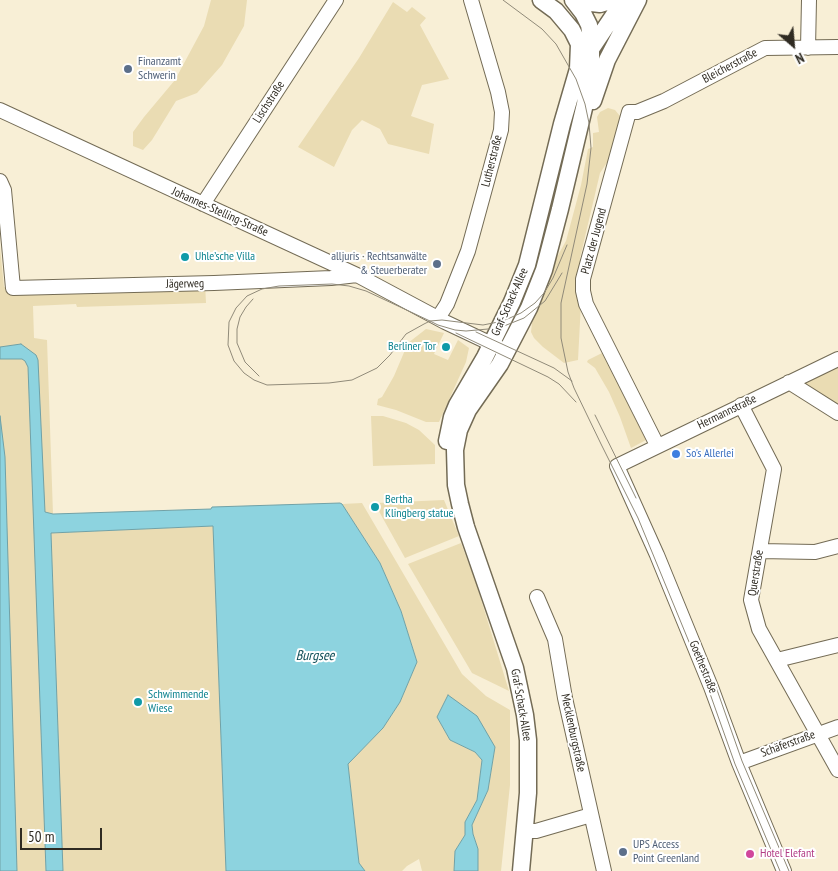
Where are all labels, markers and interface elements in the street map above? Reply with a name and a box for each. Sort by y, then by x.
north arrow [768,20,818,70]
street label: Bleicherstraße [700,46,760,86]
text: N [792,49,807,68]
place label: Finanzamt Schwerin [138,55,181,83]
marker: Finanzamt Schwerin [122,63,134,75]
street label: Lischstraße [250,78,288,126]
street label: Lutherstraße [479,133,505,189]
street label: Johannes-Stelling-Straße [170,184,270,240]
street label: Platz der Jugend [578,206,610,276]
place label: Uhle’sche Villa [195,250,255,264]
place label: alljuris · Rechtsanwälte & Steuerberater [331,250,427,278]
marker: Uhle’sche Villa [179,251,191,263]
marker: alljuris · Rechtsanwälte & Steuerberater [431,258,443,270]
street label: Graf-Schack-Allee [489,266,531,338]
street label: Jägerweg [166,276,204,292]
place label: Berliner Tor [388,340,436,354]
marker: Berliner Tor [440,341,452,353]
street label: Hermannstraße [695,391,759,433]
place label: So's Allerlei [686,447,734,461]
marker: So's Allerlei [670,448,682,460]
place label: Bertha Klingberg statue [385,493,454,521]
marker: Bertha Klingberg statue [369,501,381,513]
street label: Querstraße [745,549,767,597]
street label: Goethestraße [686,638,720,696]
water label: Burgsee [296,648,334,664]
street label: Graf-Schack-Allee [508,668,534,742]
place label: Schwimmende Wiese [148,688,208,716]
street label: Mecklenburgstraße [558,693,588,773]
marker: Schwimmende Wiese [132,696,144,708]
street label: Schäferstraße [759,727,817,761]
scale bar [22,818,105,850]
text: 50 m [28,827,54,846]
place label: UPS Access Point Greenland [633,838,699,866]
marker: UPS Access Point Greenland [617,846,629,858]
place label: Hotel Elefant [760,847,814,861]
marker: Hotel Elefant [744,848,756,860]

